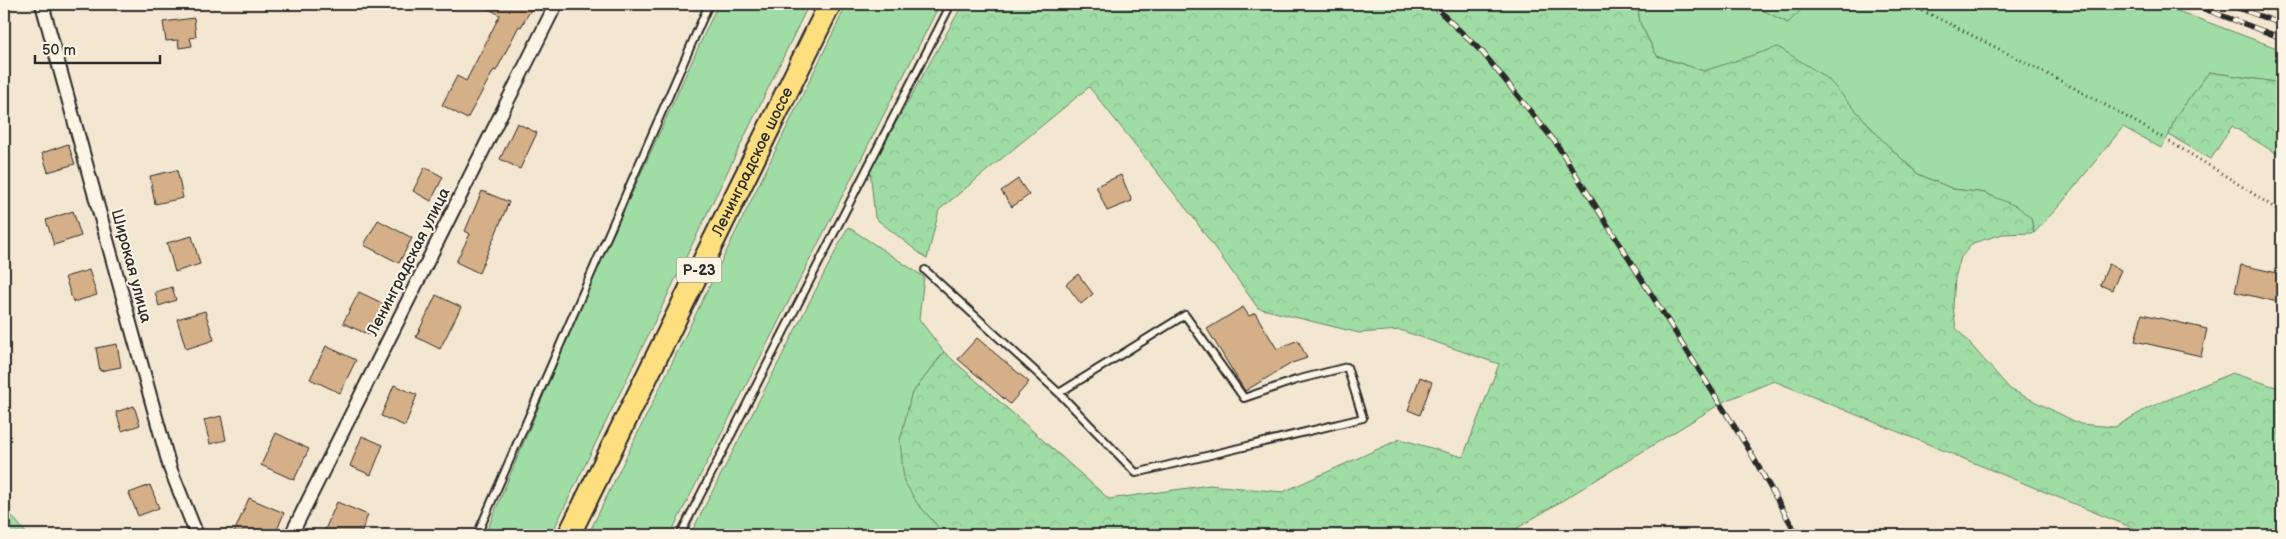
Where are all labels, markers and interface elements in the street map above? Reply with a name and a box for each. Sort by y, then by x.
scale bar [35,32,160,64]
text: 50 m [42,41,76,60]
street label: Ленинградское шоссе [707,84,797,240]
street label: Ленинградская улица [363,184,455,340]
street label: Широкая улица [107,207,155,325]
road number: Р-23 [676,258,722,282]

